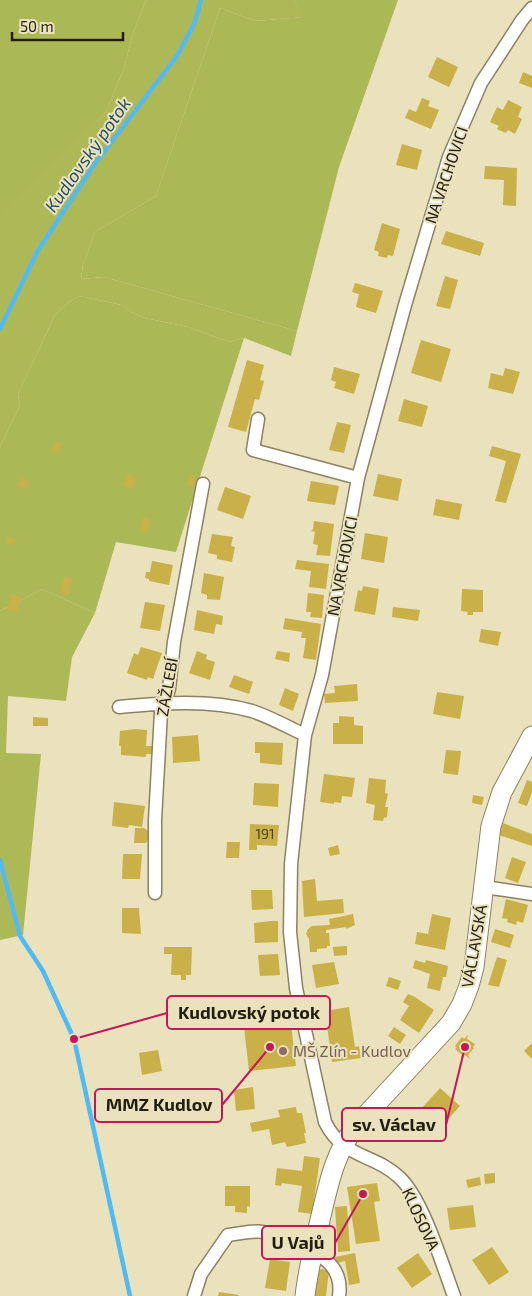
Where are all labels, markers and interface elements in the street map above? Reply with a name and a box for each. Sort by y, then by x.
scale bar [12,10,124,42]
text: 50 m [20,17,54,35]
water label: Kudlovský potok [40,93,135,216]
street label: NA VRCHOVICI [420,124,471,226]
street label: NA VRCHOVICI [323,514,361,617]
street label: ZÁŽLEBÍ [152,655,181,718]
house number: 191 [255,825,275,842]
street label: VÁCLAVSKÁ [457,903,490,989]
callout: Kudlovský potok [167,996,330,1029]
text: Kudlovský potok [178,1001,320,1023]
place label: MŠ Zlín - Kudlov [293,1041,411,1060]
marker: MŠ Zlín - Kudlov [277,1045,289,1057]
callout: MMZ Kudlov [95,1089,222,1122]
text: MMZ Kudlov [106,1093,213,1115]
callout: sv. Václav [342,1108,446,1141]
text: sv. Václav [352,1113,437,1135]
street label: KLOSOVA [399,1184,444,1253]
callout: U Vajů [262,1226,335,1259]
text: U Vajů [272,1231,324,1253]

